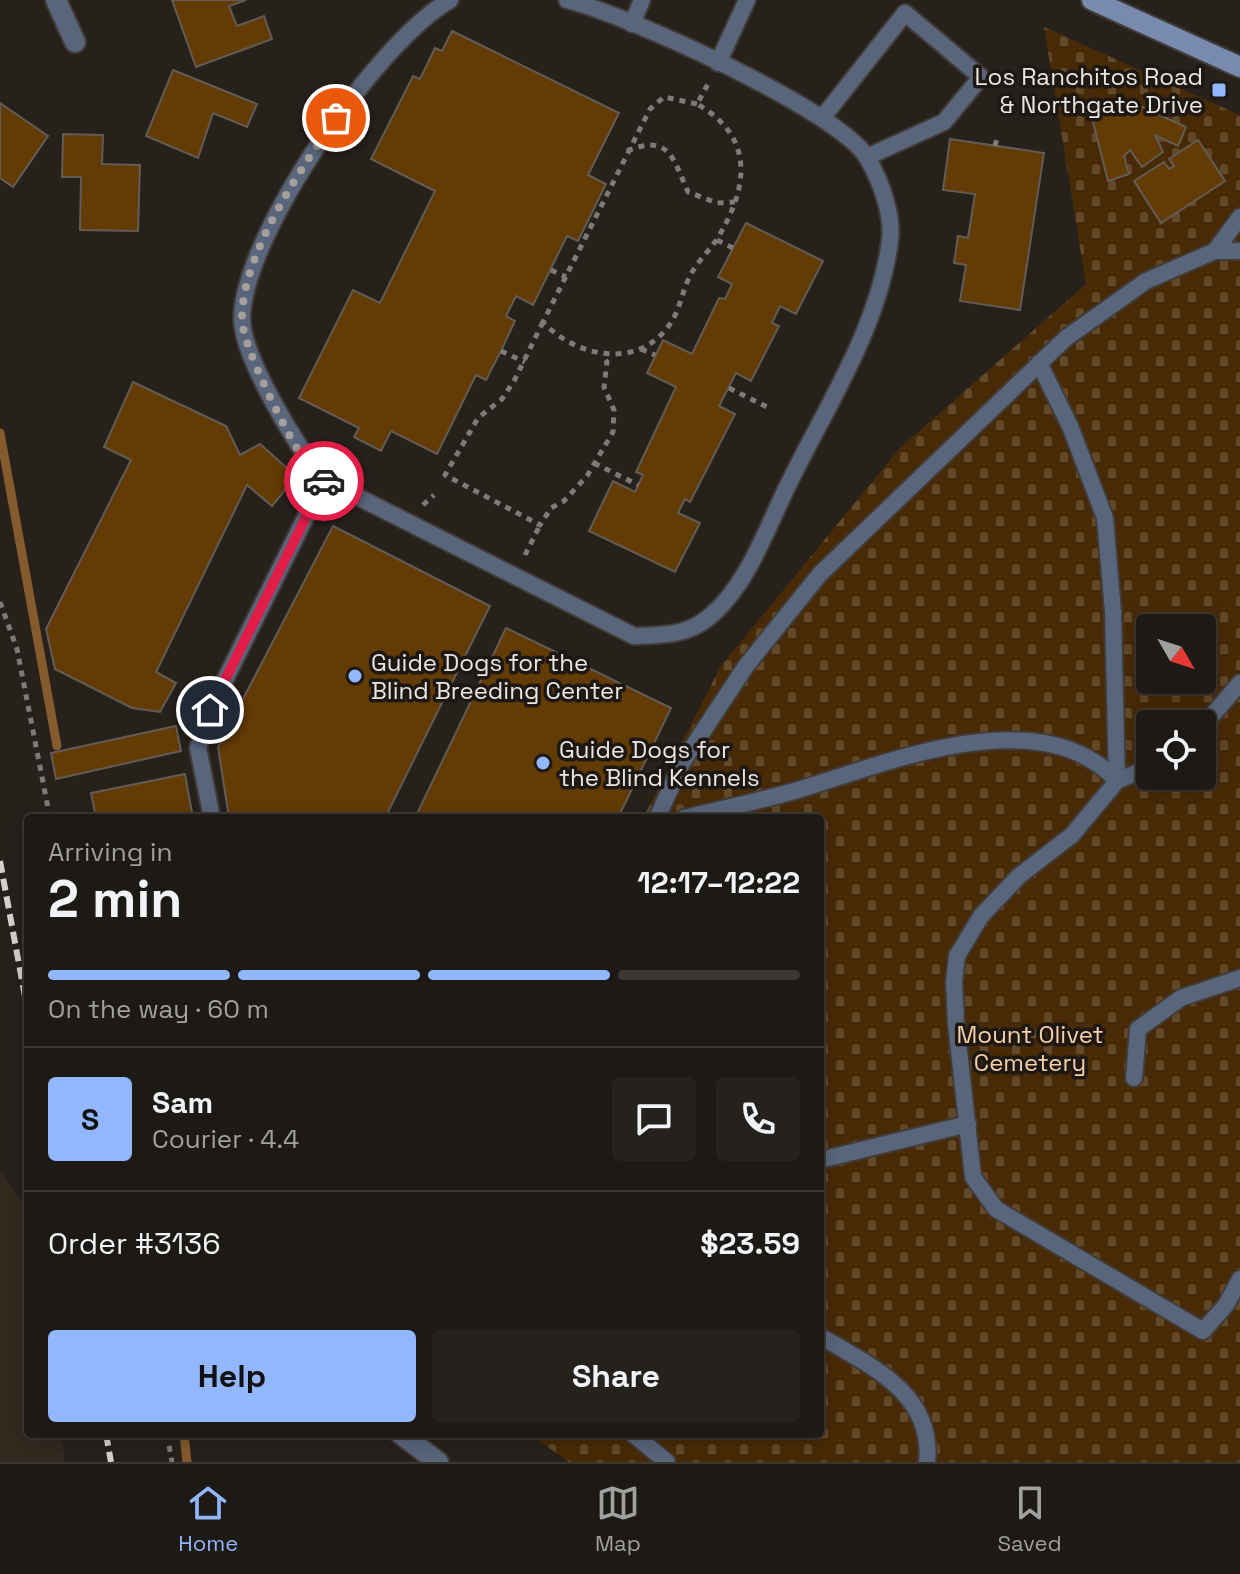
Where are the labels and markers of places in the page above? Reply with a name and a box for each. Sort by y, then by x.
place label: Los Ranchitos Road & Northgate Drive [975,61,1203,120]
marker: Los Ranchitos Road & Northgate Drive [1210,81,1228,99]
pin [302,84,370,152]
place label: Guide Dogs for the Blind Breeding Center [371,647,623,706]
marker: Guide Dogs for the Blind Breeding Center [346,667,364,685]
pin [176,676,244,744]
place label: Guide Dogs for the Blind Kennels [559,734,760,793]
marker: Guide Dogs for the Blind Kennels [534,754,552,772]

